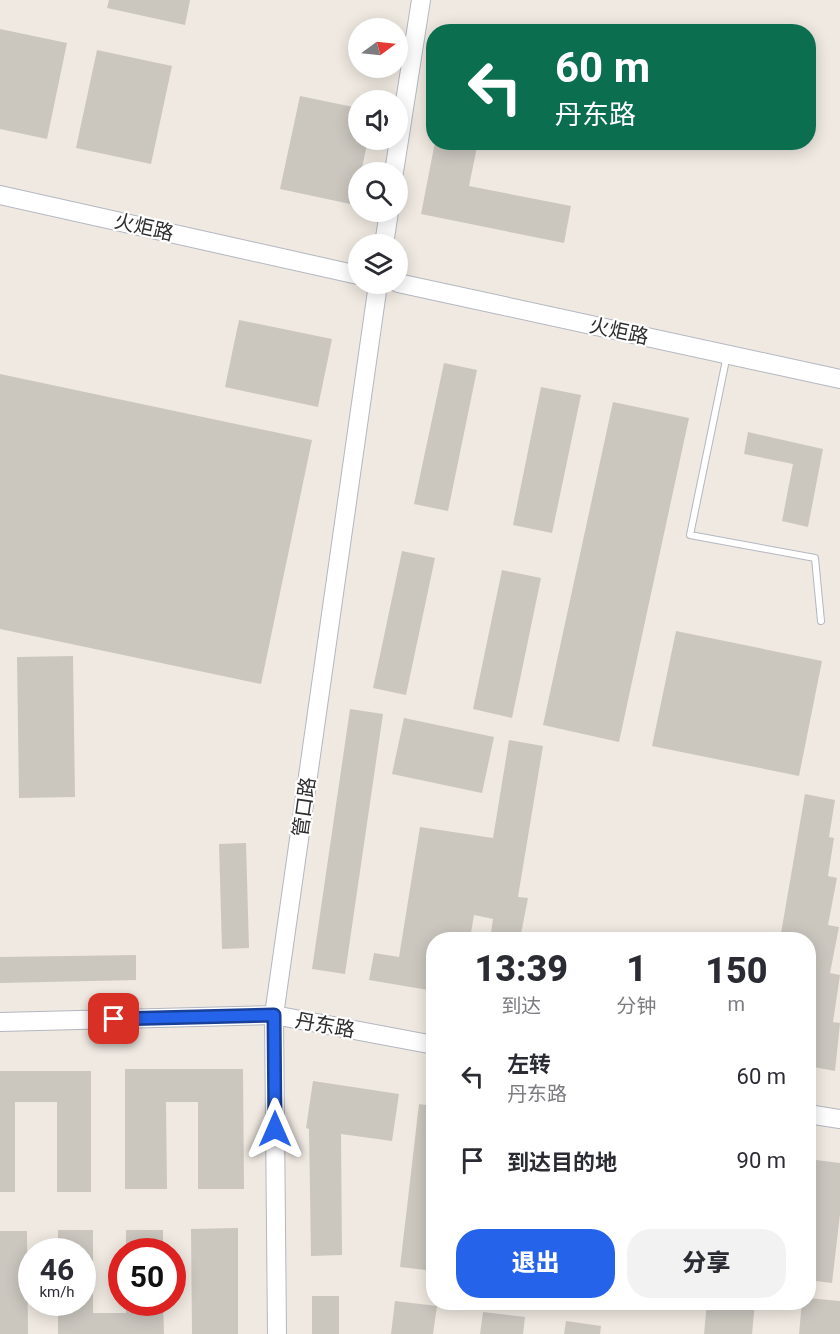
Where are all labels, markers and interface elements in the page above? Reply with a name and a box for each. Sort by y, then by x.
north arrow [348,18,408,78]
map controls [348,18,408,294]
text: 60 m [555,43,650,92]
icon: left [456,48,534,126]
button: sound [348,90,408,150]
text: 丹东路 [555,99,636,131]
button: search [348,162,408,222]
street label: 火炬路 [112,209,176,245]
button: layers [348,234,408,294]
street label: 火炬路 [587,313,651,349]
street label: 管口路 [288,776,320,838]
text: 13:39 [475,948,568,990]
text: 1 [626,948,647,990]
text: 150 [705,950,767,992]
text: m [728,992,745,1016]
pin [88,993,139,1044]
text: 到达 [501,994,541,1018]
text: 分钟 [617,994,657,1018]
icon: arrive [97,1002,130,1035]
street label: 丹东路 [293,1008,357,1042]
text: 左转 [507,1052,551,1077]
icon: left [456,1060,489,1093]
text: 60 m [737,1064,786,1089]
text: 丹东路 [507,1082,567,1106]
position arrow [243,1097,307,1161]
icon: arrive [456,1144,489,1177]
text: 90 m [737,1148,786,1173]
text: 到达目的地 [507,1150,617,1175]
button: 退出 [456,1229,615,1298]
button: 分享 [627,1229,786,1298]
speed limit sign: 50 [108,1238,186,1316]
text: 46 [40,1252,74,1287]
text: km/h [39,1283,75,1301]

